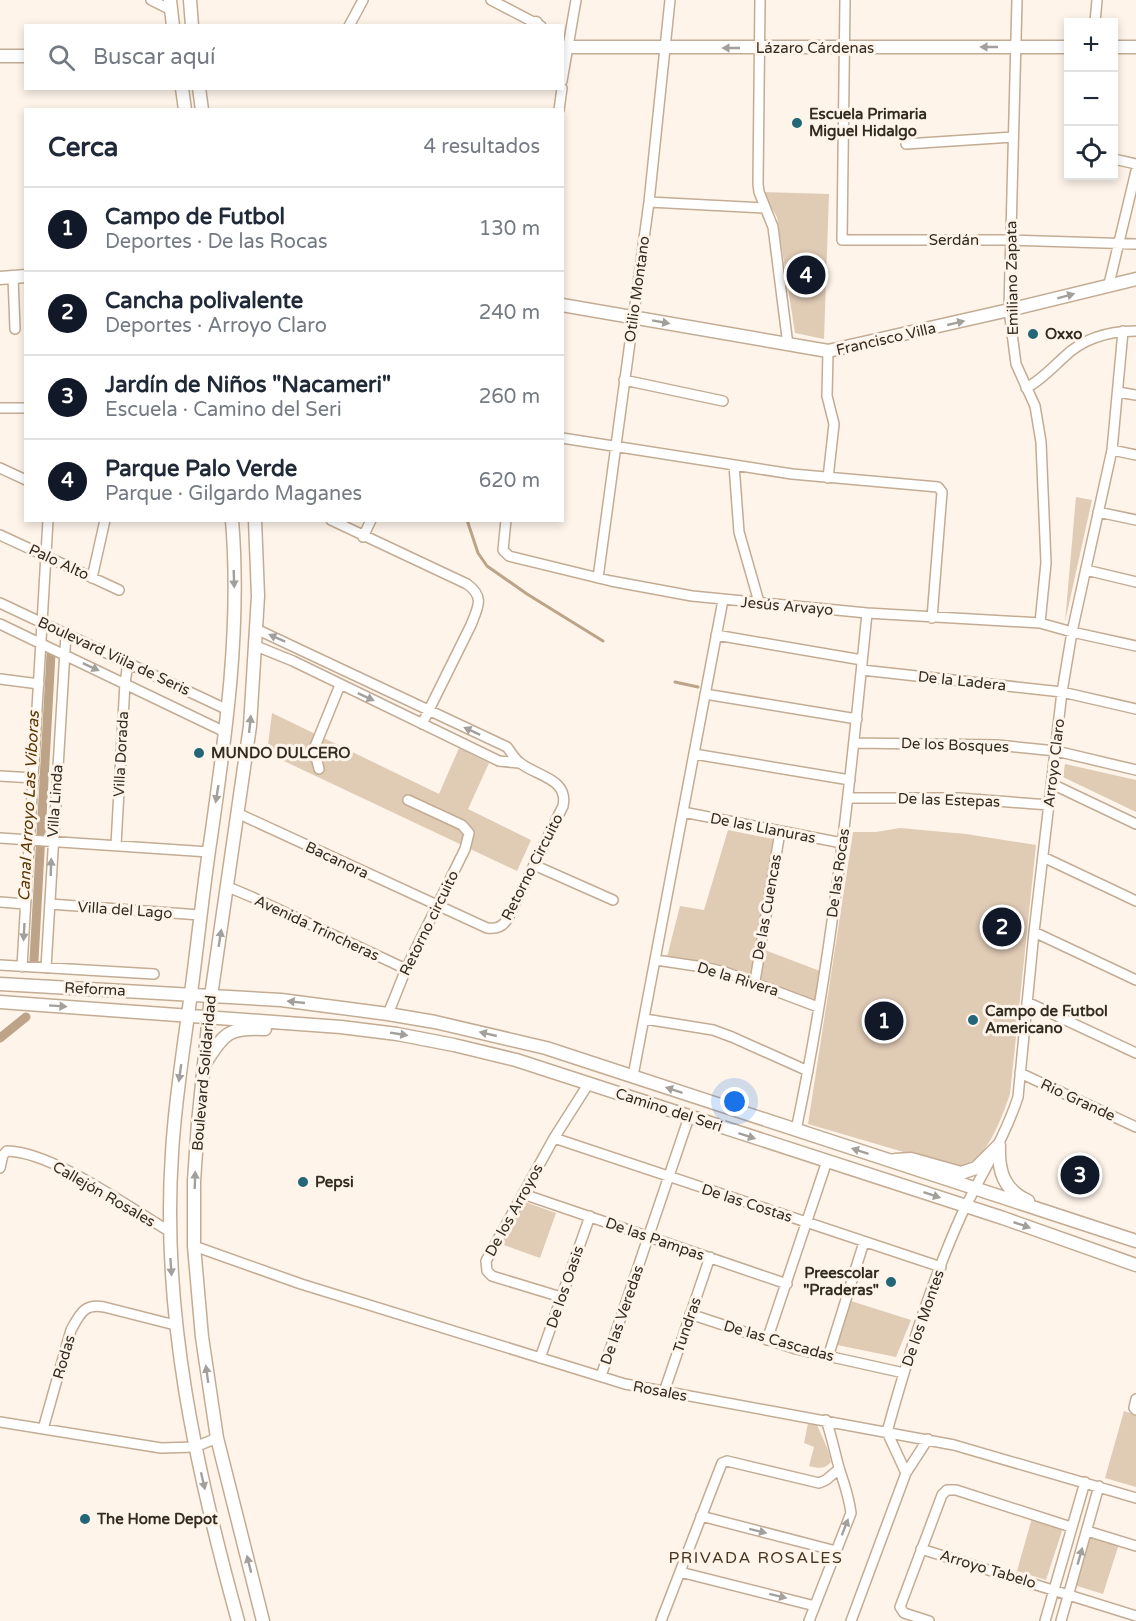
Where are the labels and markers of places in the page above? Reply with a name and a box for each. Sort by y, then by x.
place label: Escuela Primaria Miguel Hidalgo [809,105,927,141]
marker: Escuela Primaria Miguel Hidalgo [790,116,804,130]
pin: 4 [786,252,826,298]
place label: Oxxo [1045,325,1082,343]
marker: Oxxo [1026,327,1040,341]
place label: MUNDO DULCERO [211,744,350,762]
marker: MUNDO DULCERO [192,746,206,760]
pin: 2 [982,904,1022,950]
pin: 1 [864,998,904,1044]
place label: Campo de Futbol Americano [985,1002,1108,1037]
marker: Campo de Futbol Americano [966,1013,980,1027]
pin: 3 [1060,1152,1100,1198]
place label: Pepsi [315,1173,354,1192]
marker: Pepsi [296,1175,310,1189]
place label: Preescolar "Praderas" [803,1264,879,1299]
marker: Preescolar "Praderas" [884,1275,898,1289]
place label: The Home Depot [96,1510,218,1529]
marker: The Home Depot [78,1512,92,1526]

